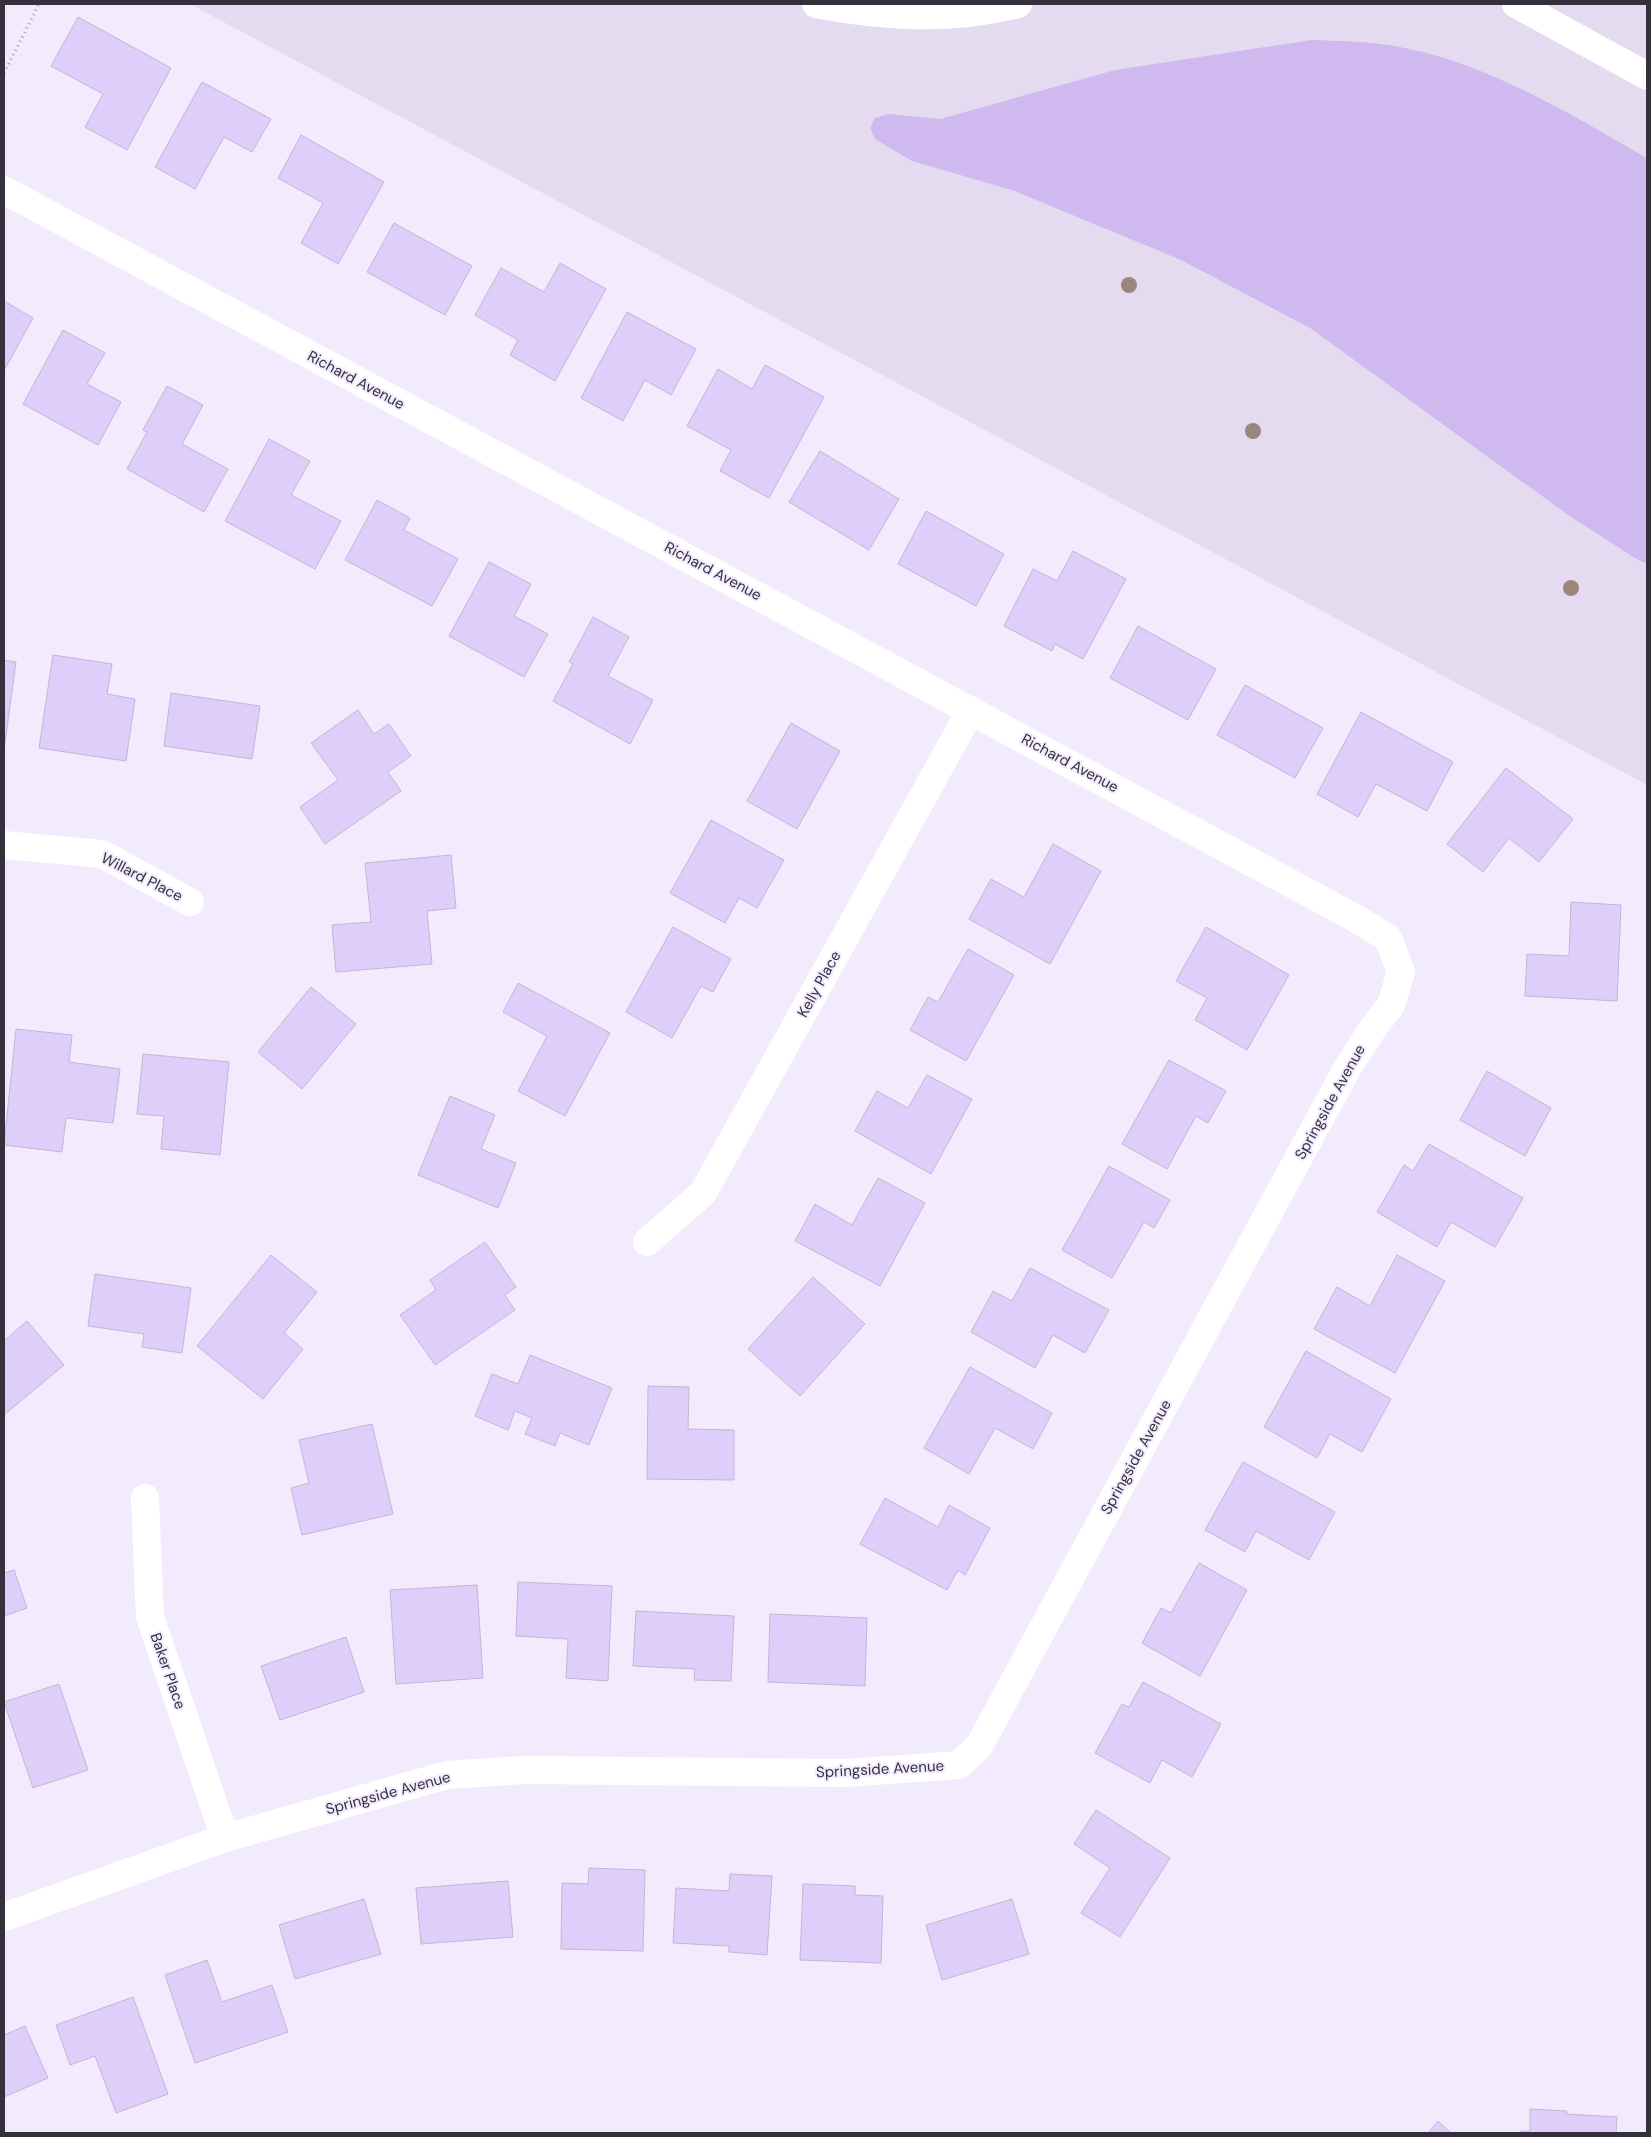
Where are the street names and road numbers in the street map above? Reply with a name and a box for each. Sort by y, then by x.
street label: Richard Avenue [304,346,408,414]
street label: Richard Avenue [661,537,765,605]
street label: Richard Avenue [1018,729,1122,797]
street label: Willard Place [98,848,186,906]
street label: Kelly Place [793,947,845,1021]
street label: Springside Avenue [1290,1041,1370,1163]
street label: Springside Avenue [1096,1396,1176,1518]
street label: Baker Place [146,1630,190,1712]
street label: Springside Avenue [815,1756,945,1782]
street label: Springside Avenue [323,1767,453,1819]

